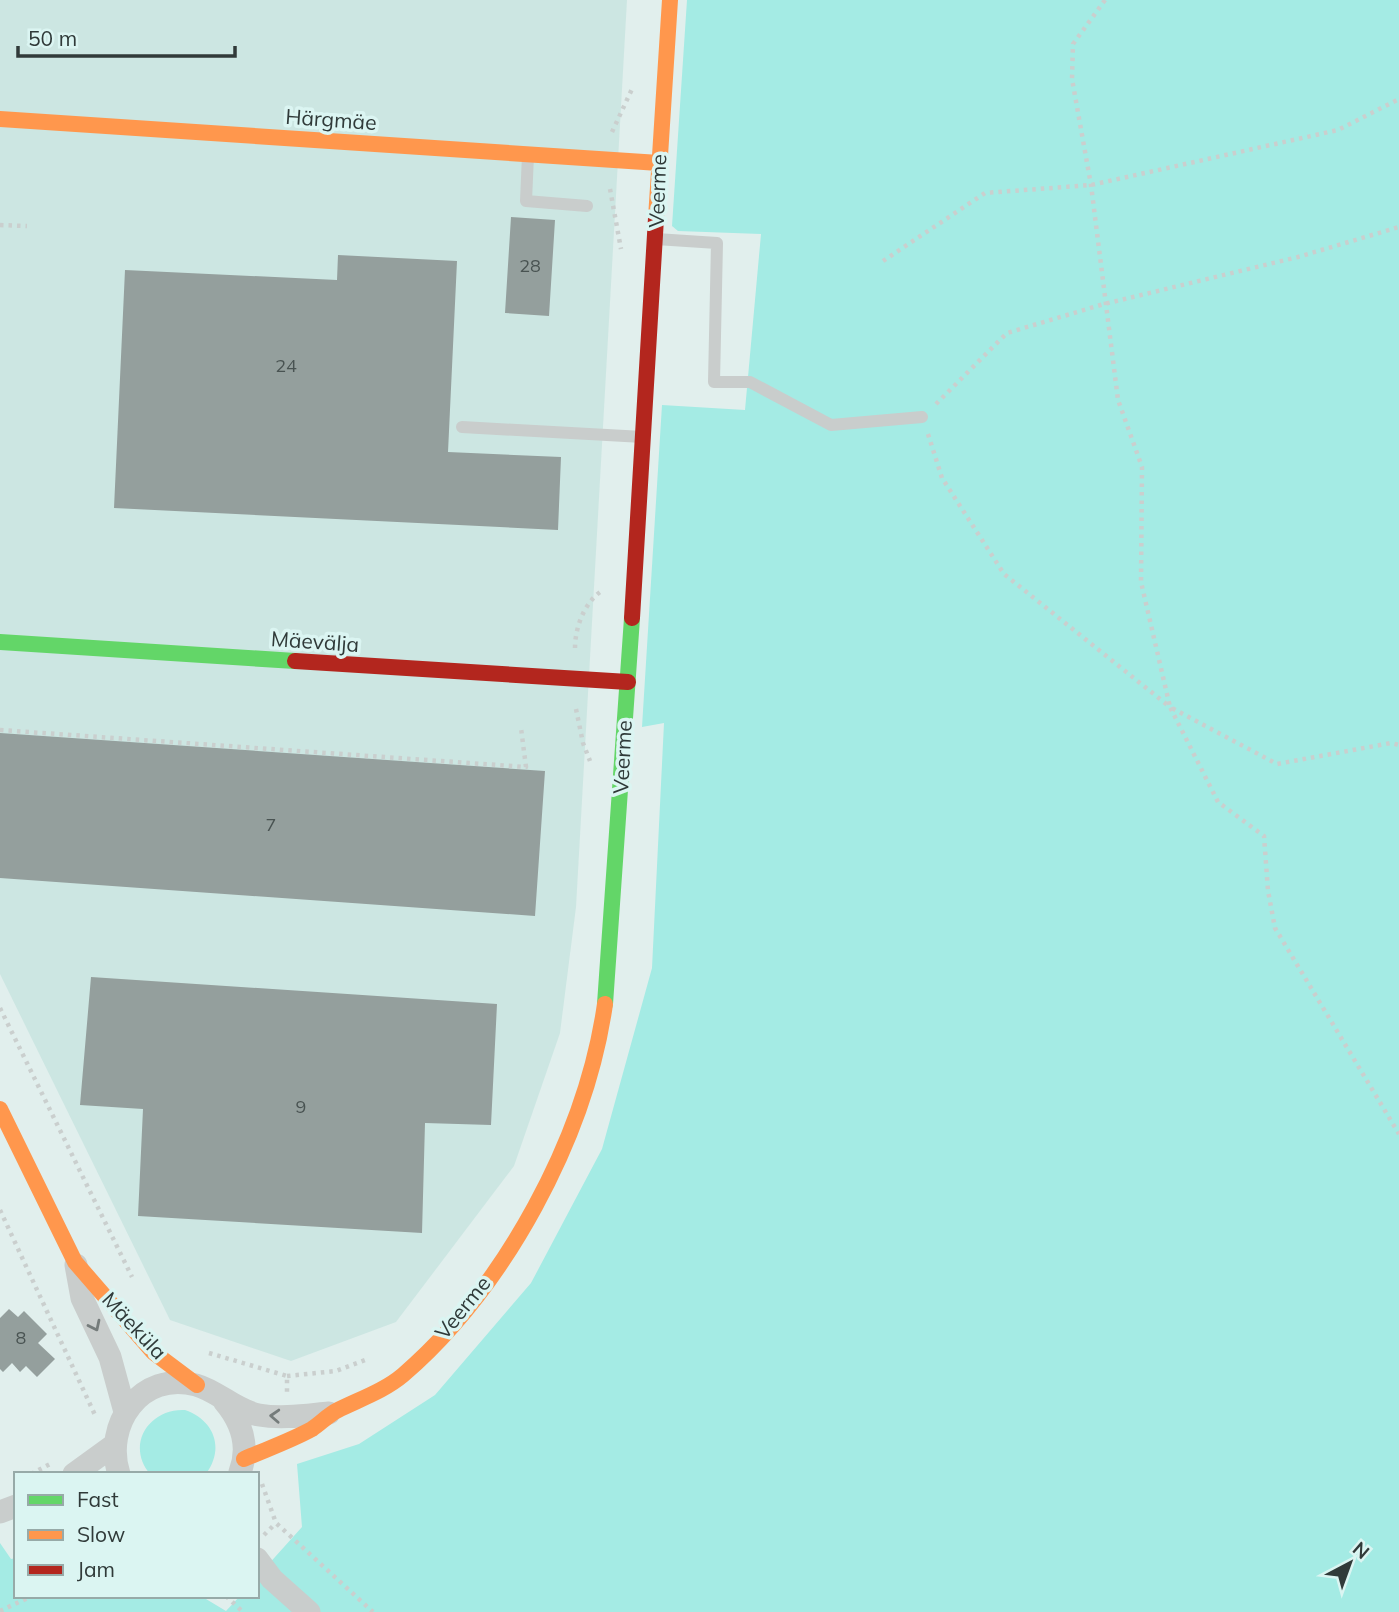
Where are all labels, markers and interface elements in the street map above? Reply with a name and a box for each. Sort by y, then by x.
scale bar [18,14,234,58]
text: 50 m [28,25,77,51]
street label: Härgmäe [285,103,378,135]
street label: Veerme [643,154,671,228]
house number: 28 [519,254,541,277]
house number: 24 [275,354,297,377]
street label: Mäevälja [270,625,360,657]
street label: Veerme [607,719,637,794]
house number: 7 [266,813,276,836]
house number: 9 [296,1095,306,1118]
street label: Veerme [429,1271,496,1344]
street label: Mäeküla [97,1286,172,1364]
one-way arrow [87,1319,101,1331]
house number: 8 [16,1326,26,1349]
one-way arrow [270,1409,281,1424]
legend [14,1472,259,1598]
text: Fast [77,1486,119,1512]
text: Slow [77,1521,125,1547]
north arrow [1315,1528,1385,1598]
text: N [1348,1536,1374,1564]
text: Jam [77,1556,115,1582]

